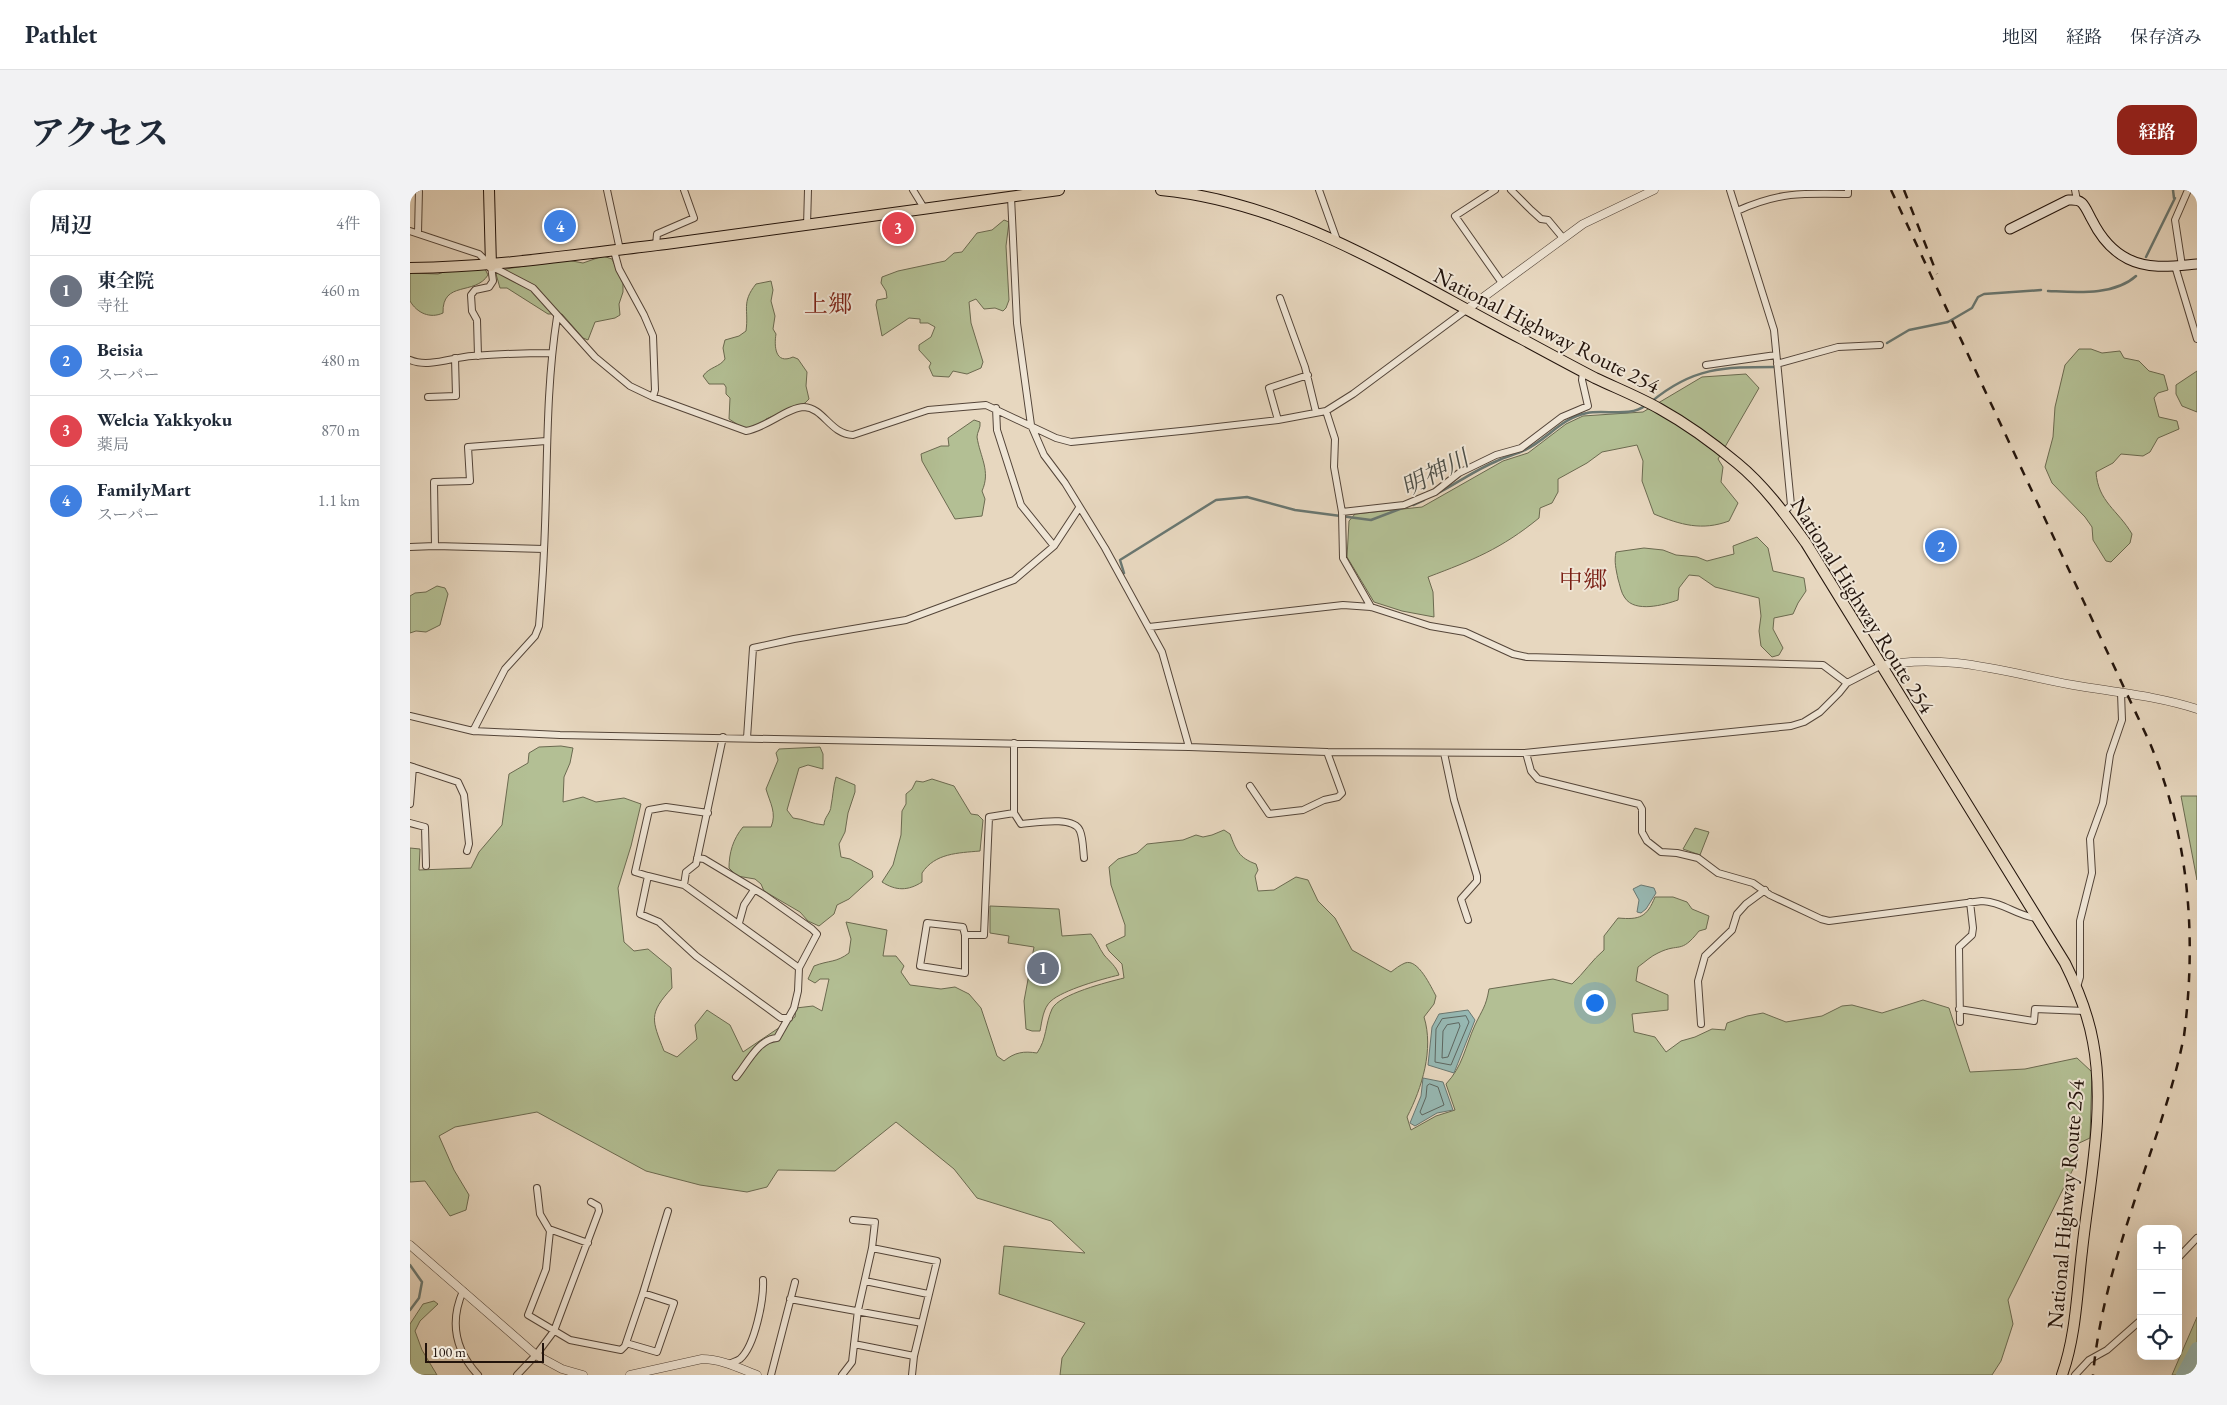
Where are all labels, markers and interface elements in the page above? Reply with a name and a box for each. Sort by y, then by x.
text: Pathlet [25,19,97,50]
text: 地図 [2002,25,2038,48]
text: 経路 [2066,25,2102,48]
text: 保存済み [2130,25,2202,48]
button: 経路 [2117,105,2197,155]
text: アクセス [30,110,169,155]
pin: 4 [544,207,576,245]
pin: 3 [882,209,914,247]
text: 周辺 [50,211,92,238]
text: 4件 [336,213,360,234]
street label: National Highway Route 254 [1429,261,1665,400]
text: 東全院 [97,268,154,293]
text: 1 [62,280,70,301]
text: 460 m [321,280,360,301]
district label: 上郷 [804,288,852,319]
text: 寺社 [97,295,129,316]
text: Beisia [97,337,143,362]
text: 2 [62,350,70,371]
text: 480 m [321,350,360,371]
text: スーパー [97,364,159,385]
text: Welcia Yakkyoku [97,407,232,432]
text: 3 [62,420,70,441]
text: 870 m [321,420,360,441]
text: 薬局 [97,434,129,455]
water label: 明神川 [1396,441,1477,503]
text: FamilyMart [97,477,191,502]
text: 4 [62,490,70,511]
text: 1.1 km [318,490,360,511]
street label: National Highway Route 254 [1786,492,1940,718]
text: スーパー [97,504,159,525]
pin: 2 [1925,527,1957,565]
district label: 中郷 [1559,564,1607,595]
pin: 1 [1027,949,1059,987]
your location [1582,990,1608,1016]
street label: National Highway Route 254 [2040,1078,2091,1330]
map controls [2137,1225,2182,1360]
button: + [2137,1225,2182,1270]
button: − [2137,1270,2182,1315]
button: locate [2137,1315,2182,1360]
scale bar [425,1340,544,1363]
text: 100 m [432,1343,466,1361]

